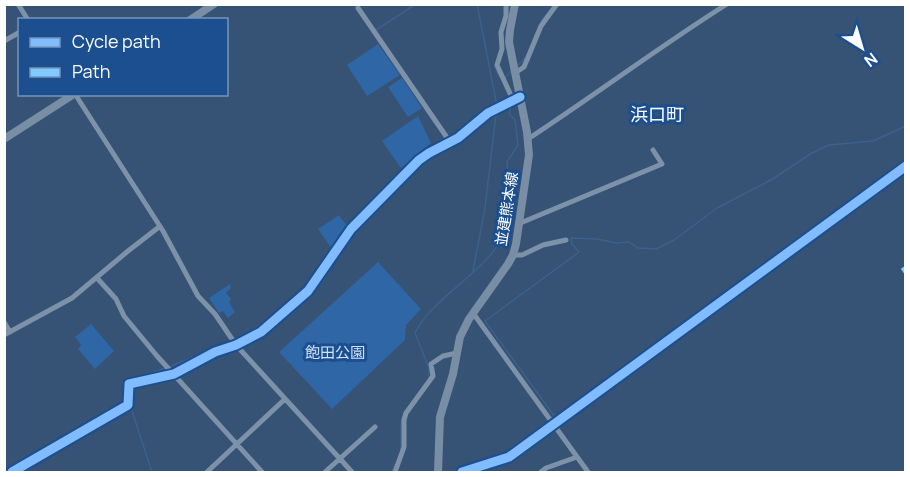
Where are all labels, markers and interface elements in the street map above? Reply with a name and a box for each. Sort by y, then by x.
legend [18,18,228,96]
north arrow [832,18,892,78]
text: Cycle path [72,29,161,53]
text: N [860,48,882,72]
text: Path [72,59,110,83]
district label: 浜口町 [630,102,684,126]
street label: 並建熊本線 [490,170,523,248]
park label: 飽田公園 [305,342,365,363]

